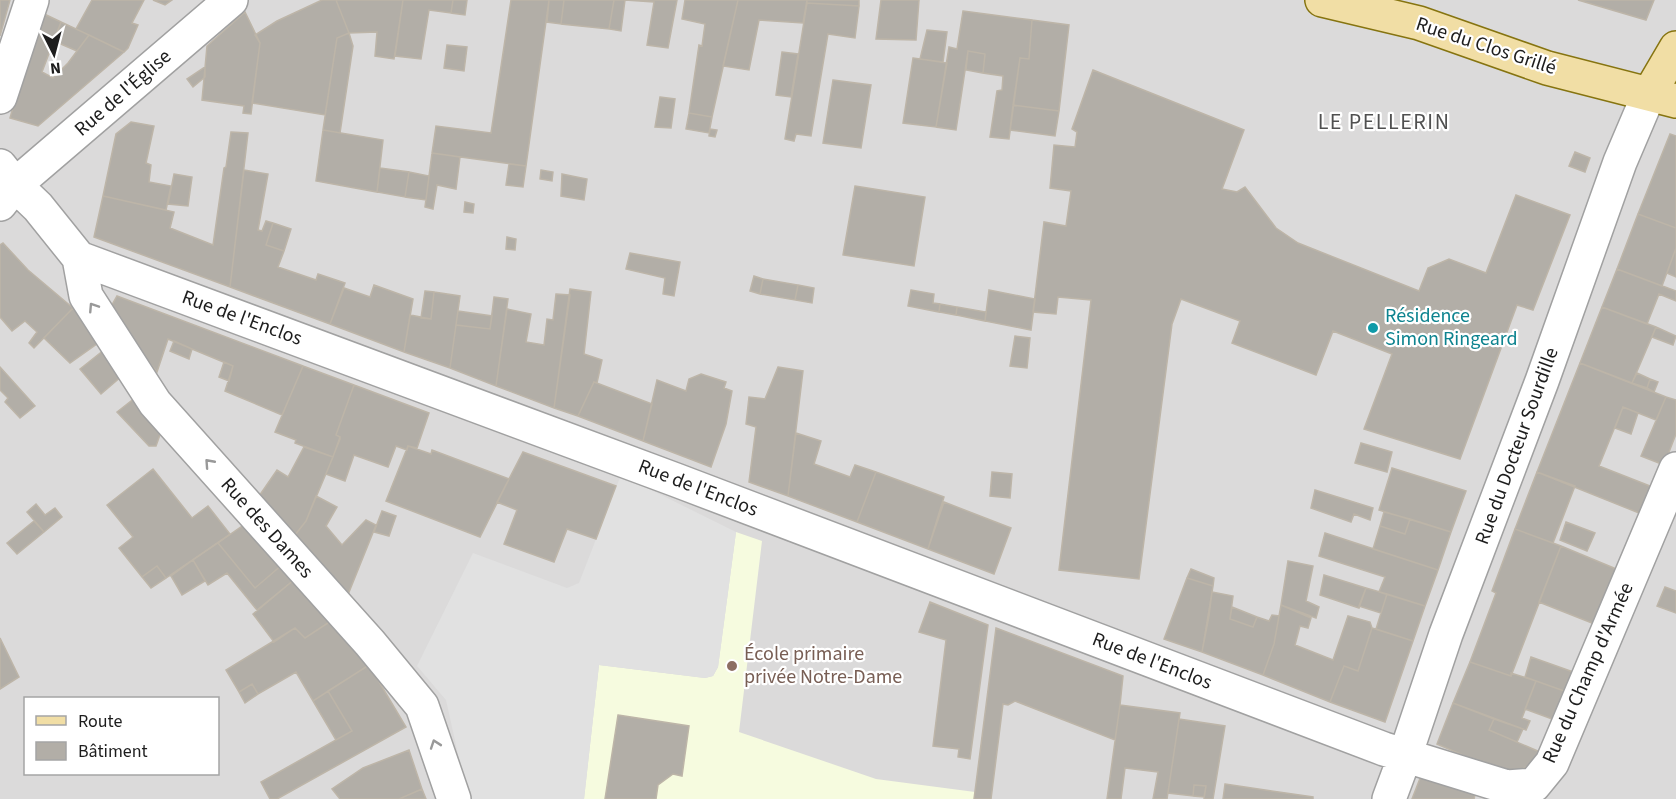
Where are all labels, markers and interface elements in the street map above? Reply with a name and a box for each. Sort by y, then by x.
street label: Rue du Clos Grillé [1412,10,1560,82]
north arrow [24,24,84,84]
street label: Rue de l'Église [68,43,178,143]
text: N [49,56,62,79]
district label: LE PELLERIN [1318,106,1450,138]
street label: Rue de l'Enclos [178,283,306,353]
place label: Résidence Simon Ringeard [1385,302,1518,353]
one-way arrow [89,303,100,314]
marker: Résidence Simon Ringeard [1366,321,1380,335]
street label: Rue du Docteur Sourdille [1468,344,1566,548]
street label: Rue de l'Enclos [634,452,762,524]
one-way arrow [205,459,216,470]
street label: Rue des Dames [214,472,320,584]
street label: Rue du Champ d'Armée [1535,578,1641,768]
street label: Rue de l'Enclos [1088,625,1216,697]
place label: École primaire privée Notre-Dame [744,640,902,691]
marker: École primaire privée Notre-Dame [725,659,739,673]
legend [24,697,219,775]
text: Route [78,709,122,734]
text: Bâtiment [78,739,148,764]
one-way arrow [429,739,442,750]

